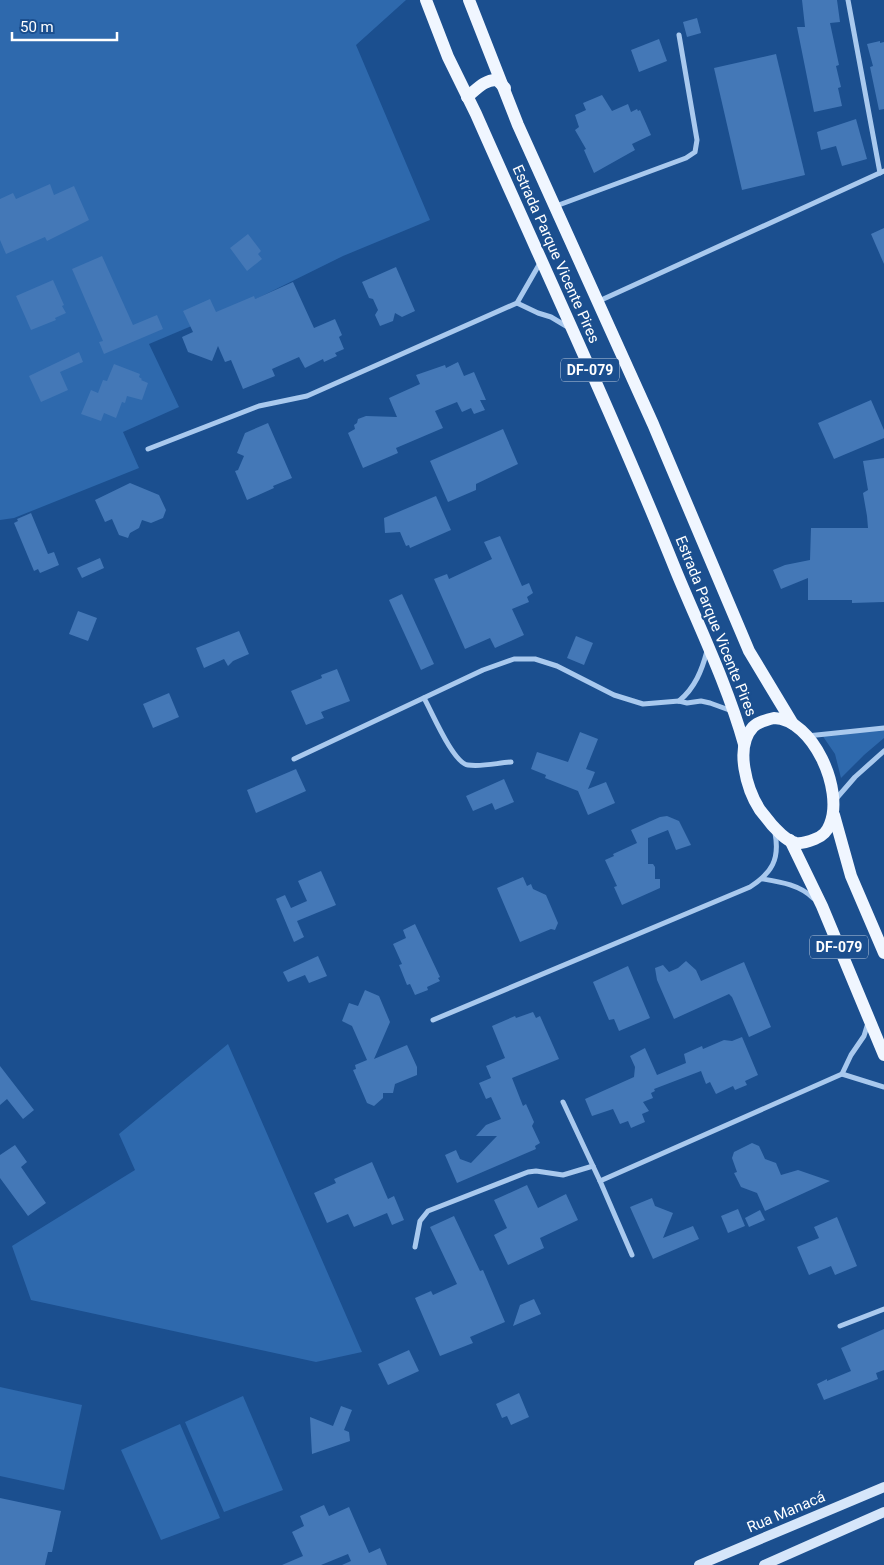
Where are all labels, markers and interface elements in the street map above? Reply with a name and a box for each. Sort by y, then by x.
scale bar [12,10,118,42]
text: 50 m [20,18,54,36]
street label: Estrada Parque Vicente Pires [509,162,603,346]
road number: DF-079 [561,358,619,382]
street label: Estrada Parque Vicente Pires [671,533,761,719]
road number: DF-079 [810,936,868,959]
street label: Rua Manacá [744,1487,828,1537]

